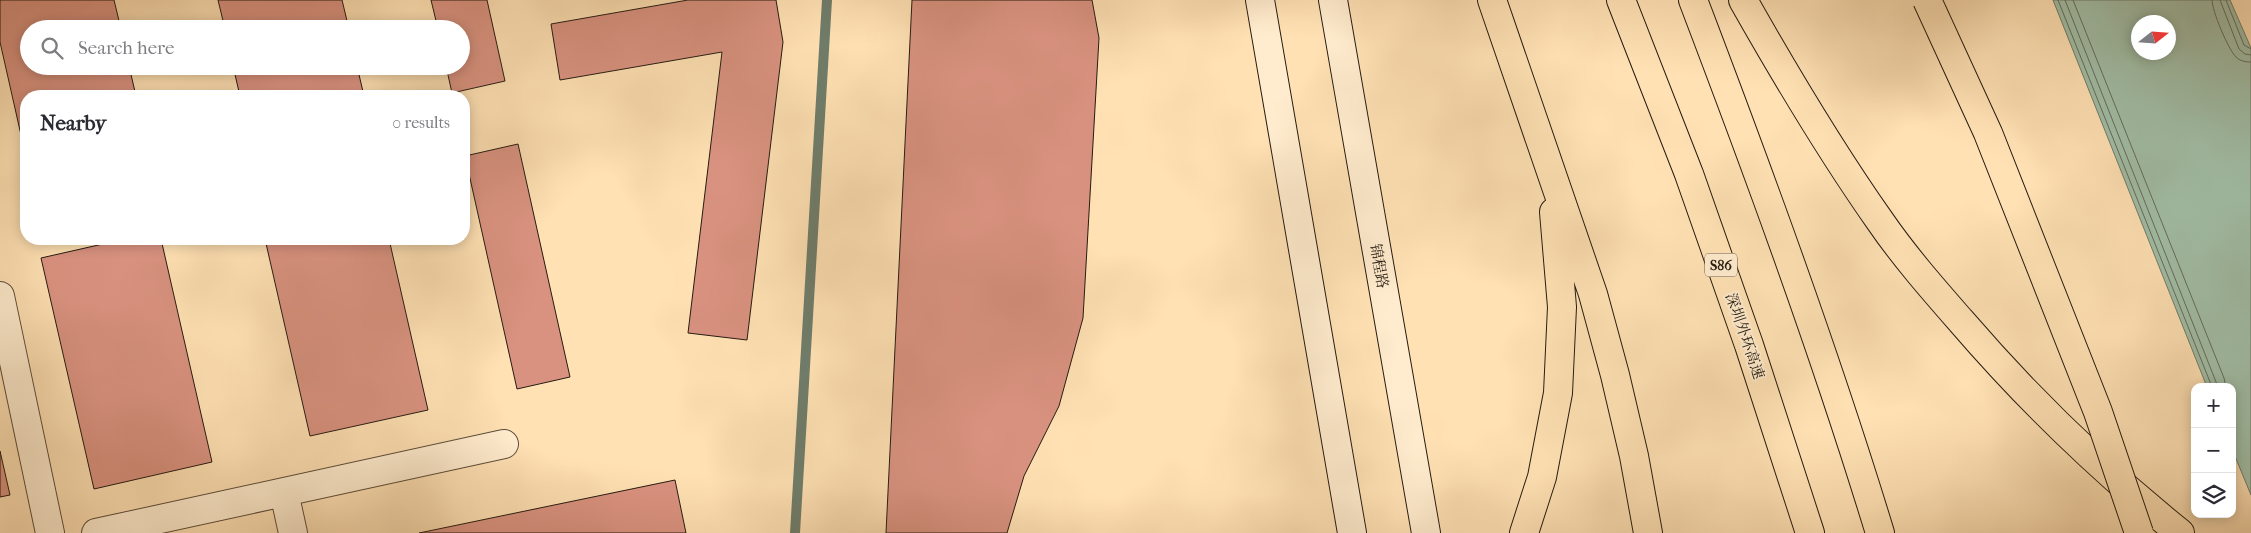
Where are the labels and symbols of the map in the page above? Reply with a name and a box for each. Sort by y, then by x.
north arrow [2131,15,2176,60]
street label: 锦程路 [1366,242,1392,290]
road number: S86 [1705,254,1737,276]
street label: 深圳外环高速 [1722,291,1768,381]

